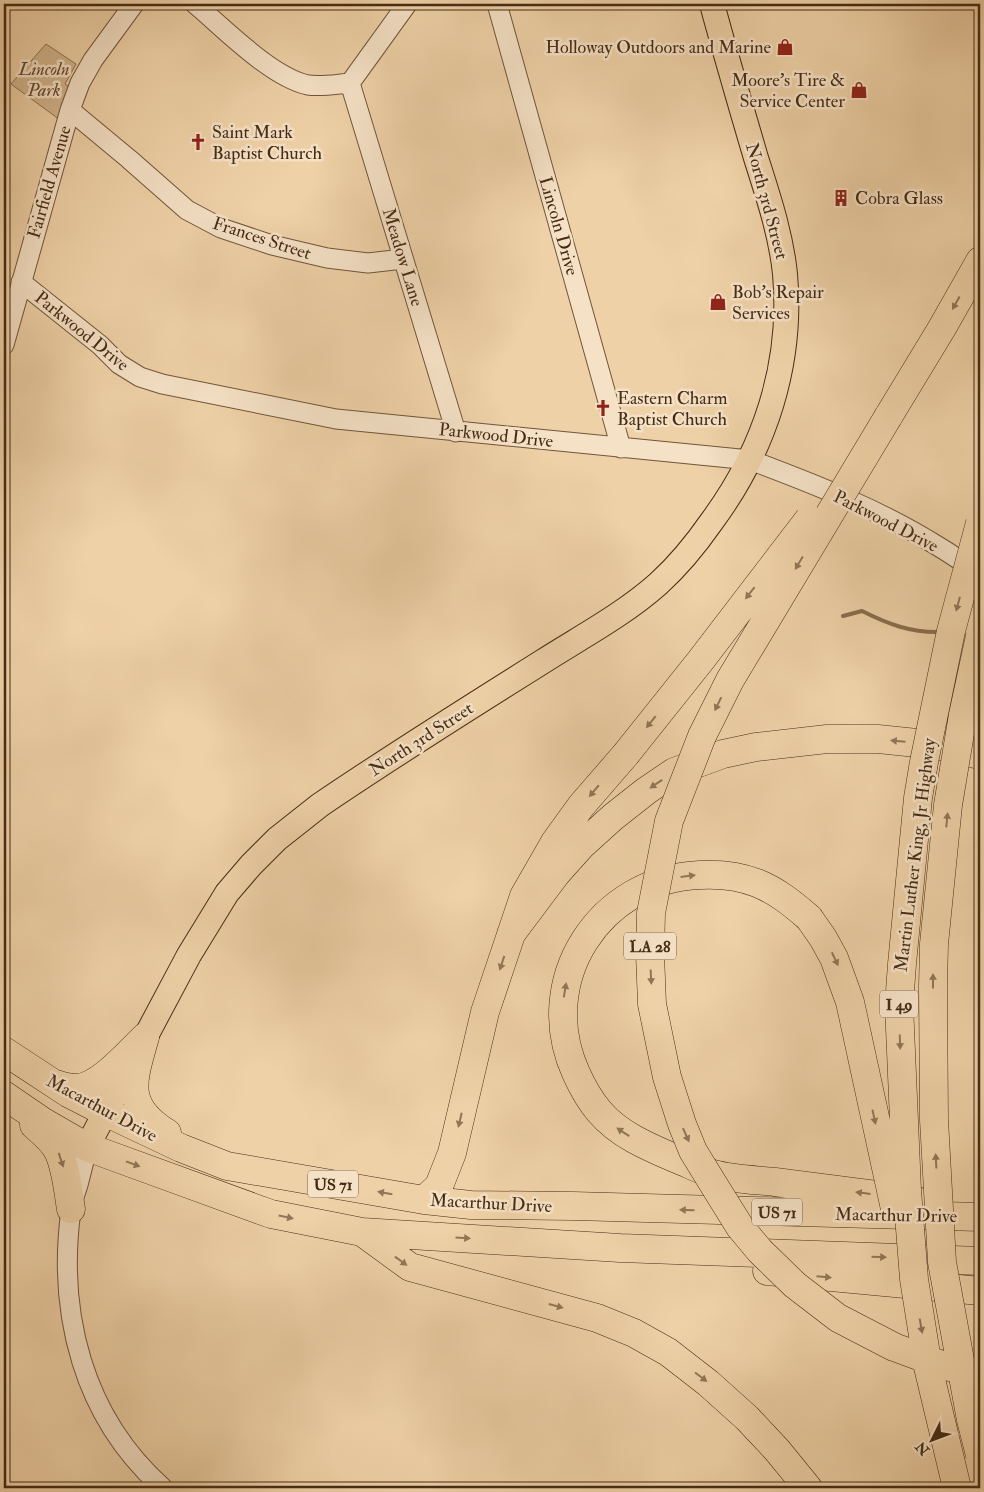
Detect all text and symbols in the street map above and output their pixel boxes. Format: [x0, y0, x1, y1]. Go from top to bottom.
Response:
place label: Holloway Outdoors and Marine [545, 36, 771, 59]
shop icon: Holloway Outdoors and Marine [775, 37, 795, 57]
park label: Lincoln Park [17, 58, 70, 102]
place label: Moore's Tire & Service Center [731, 69, 845, 113]
shop icon: Moore's Tire & Service Center [849, 80, 869, 100]
place label: Saint Mark Baptist Church [212, 121, 322, 165]
street label: Fairfield Avenue [22, 123, 77, 241]
church icon: Saint Mark Baptist Church [188, 132, 208, 152]
street label: North 3rd Street [740, 140, 793, 262]
street label: Lincoln Drive [533, 174, 584, 279]
place label: Cobra Glass [855, 187, 943, 210]
building icon: Cobra Glass [831, 188, 851, 208]
street label: Meadow Lane [377, 205, 429, 310]
street label: Frances Street [210, 212, 314, 265]
place label: Bob's Repair Services [732, 281, 824, 325]
street label: Parkwood Drive [30, 286, 134, 377]
shop icon: Bob's Repair Services [708, 292, 728, 312]
one-way arrow [952, 296, 961, 310]
place label: Eastern Charm Baptist Church [617, 387, 727, 431]
church icon: Eastern Charm Baptist Church [593, 398, 613, 418]
street label: Parkwood Drive [438, 418, 555, 453]
street label: Parkwood Drive [829, 485, 943, 558]
one-way arrow [795, 557, 804, 570]
one-way arrow [745, 586, 756, 599]
one-way arrow [954, 597, 962, 612]
street label: North 3rd Street [365, 697, 478, 782]
one-way arrow [714, 697, 722, 711]
one-way arrow [646, 715, 657, 728]
street label: Martin Luther King, Jr Highway [890, 736, 941, 973]
one-way arrow [890, 737, 906, 745]
one-way arrow [649, 779, 663, 789]
one-way arrow [588, 784, 600, 796]
one-way arrow [943, 811, 951, 827]
one-way arrow [680, 872, 696, 880]
road number: LA 28 [624, 932, 676, 959]
one-way arrow [831, 952, 839, 966]
one-way arrow [497, 956, 505, 971]
one-way arrow [647, 969, 655, 985]
one-way arrow [929, 973, 937, 989]
one-way arrow [561, 982, 569, 998]
road number: I 49 [880, 991, 918, 1018]
one-way arrow [896, 1034, 904, 1050]
street label: Macarthur Drive [42, 1070, 162, 1148]
one-way arrow [870, 1109, 878, 1124]
one-way arrow [456, 1112, 464, 1127]
one-way arrow [617, 1128, 630, 1137]
one-way arrow [683, 1128, 691, 1142]
one-way arrow [57, 1153, 65, 1168]
one-way arrow [932, 1153, 940, 1169]
one-way arrow [126, 1160, 141, 1168]
road number: US 71 [308, 1170, 358, 1198]
one-way arrow [377, 1189, 393, 1197]
street label: Macarthur Drive [429, 1189, 553, 1218]
one-way arrow [854, 1189, 870, 1197]
road number: US 71 [752, 1198, 802, 1226]
street label: Macarthur Drive [835, 1203, 958, 1228]
one-way arrow [678, 1206, 694, 1214]
one-way arrow [279, 1213, 294, 1221]
one-way arrow [455, 1235, 471, 1243]
one-way arrow [871, 1253, 887, 1261]
one-way arrow [394, 1256, 408, 1266]
one-way arrow [816, 1273, 832, 1281]
one-way arrow [549, 1302, 564, 1310]
one-way arrow [918, 1318, 926, 1334]
one-way arrow [694, 1372, 708, 1382]
north arrow [906, 1414, 956, 1464]
text: N [912, 1438, 934, 1459]

